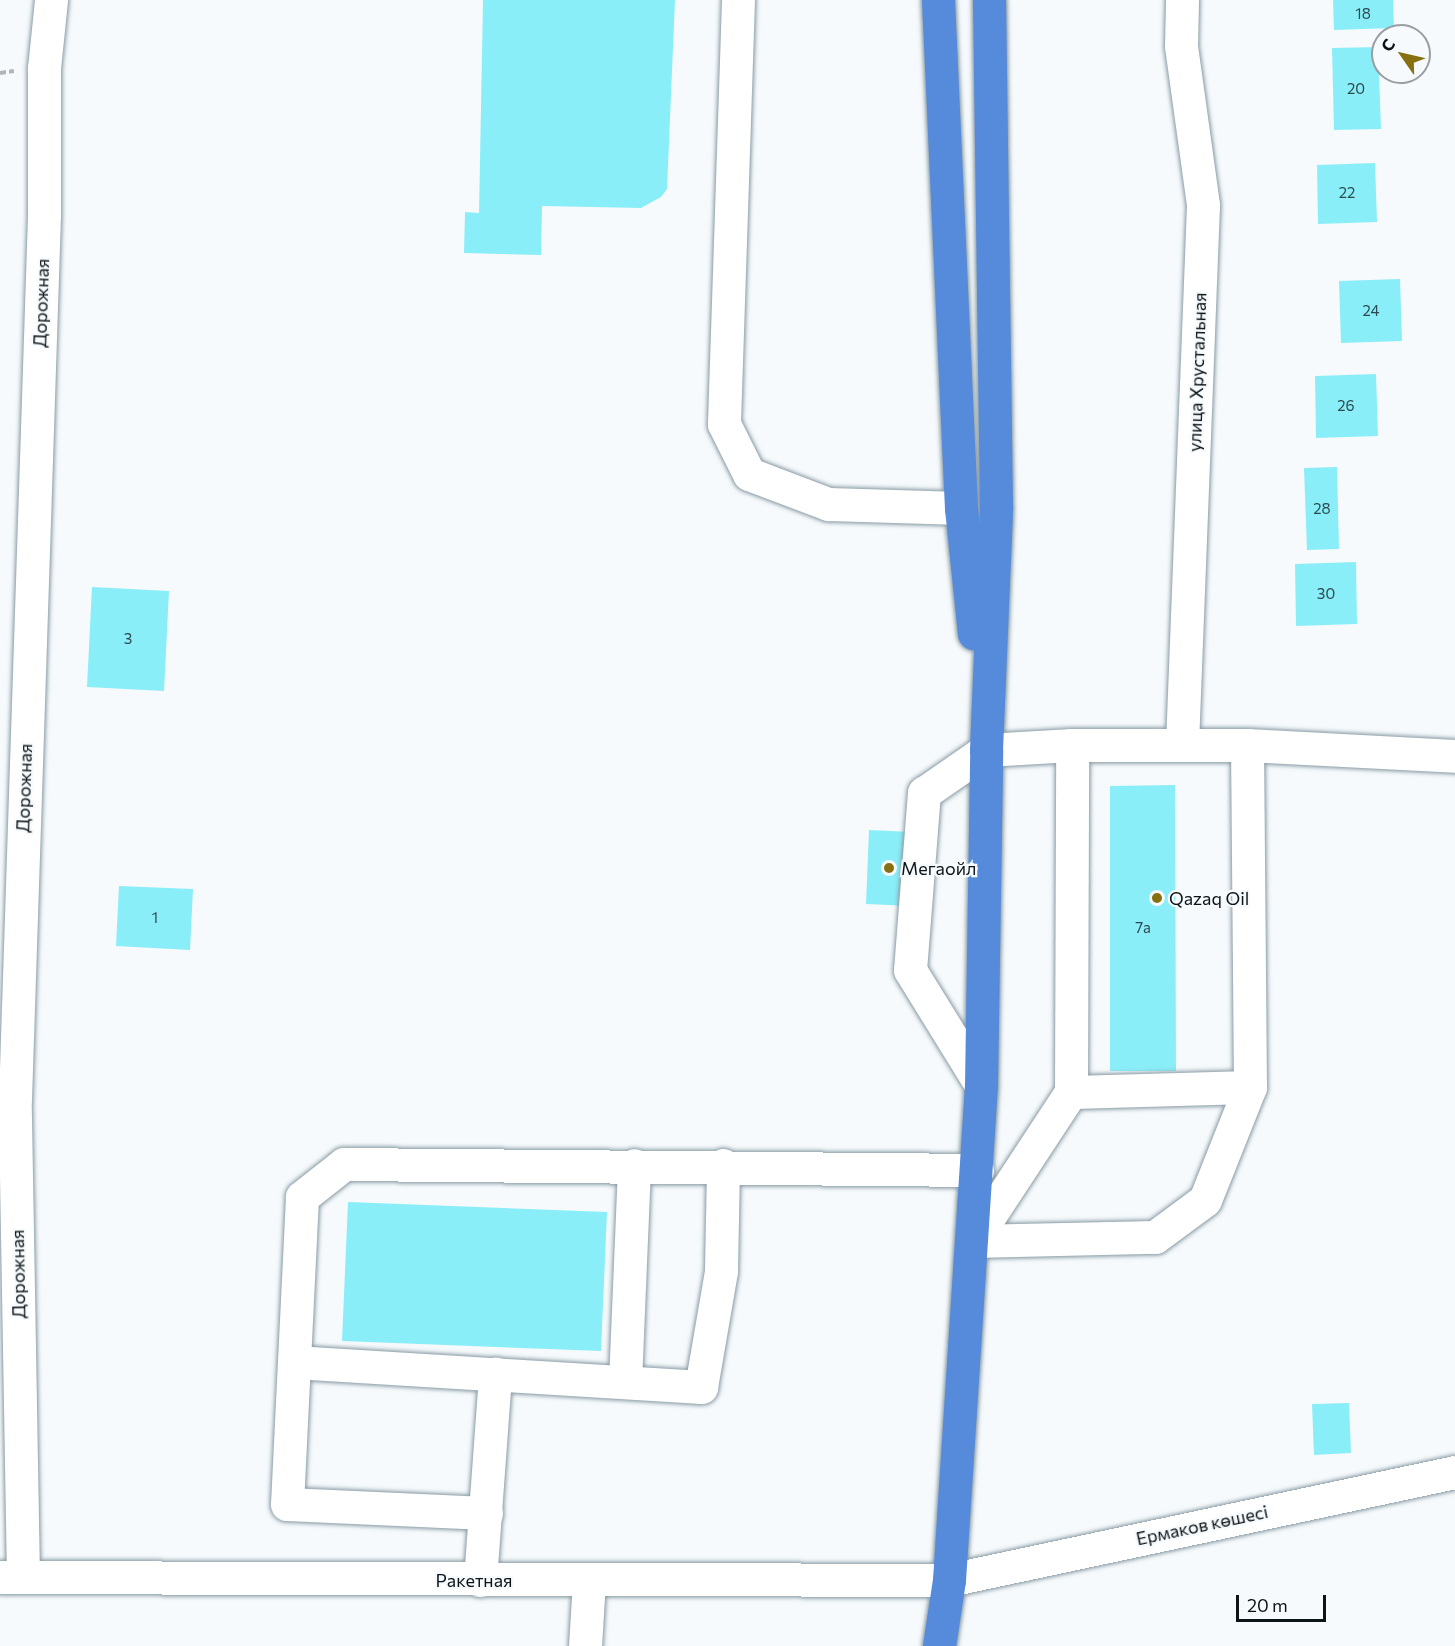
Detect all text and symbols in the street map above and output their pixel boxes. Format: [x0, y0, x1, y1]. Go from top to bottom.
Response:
house number: 18 [1355, 5, 1371, 23]
north arrow [1371, 24, 1431, 84]
text: С [1376, 35, 1398, 55]
house number: 20 [1347, 80, 1365, 98]
house number: 22 [1339, 184, 1355, 202]
street label: Дорожная [29, 258, 53, 348]
street label: улица Хрустальная [1183, 292, 1211, 452]
house number: 24 [1362, 302, 1380, 320]
house number: 26 [1337, 397, 1355, 415]
house number: 28 [1313, 500, 1331, 518]
house number: 30 [1317, 585, 1335, 603]
house number: 3 [124, 630, 132, 648]
street label: Дорожная [12, 743, 36, 833]
place label: Мегаойл [901, 857, 976, 879]
marker: Мегаойл [882, 861, 896, 875]
place label: Qazaq Oil [1169, 887, 1249, 909]
marker: Qazaq Oil [1150, 891, 1164, 905]
house number: 1 [152, 909, 158, 927]
house number: 7а [1135, 919, 1151, 937]
street label: Дорожная [6, 1229, 30, 1319]
street label: Ермаков көшесі [1134, 1500, 1270, 1550]
street label: Ракетная [436, 1569, 512, 1591]
scale bar [1239, 1583, 1329, 1621]
text: 20 m [1247, 1594, 1288, 1616]

